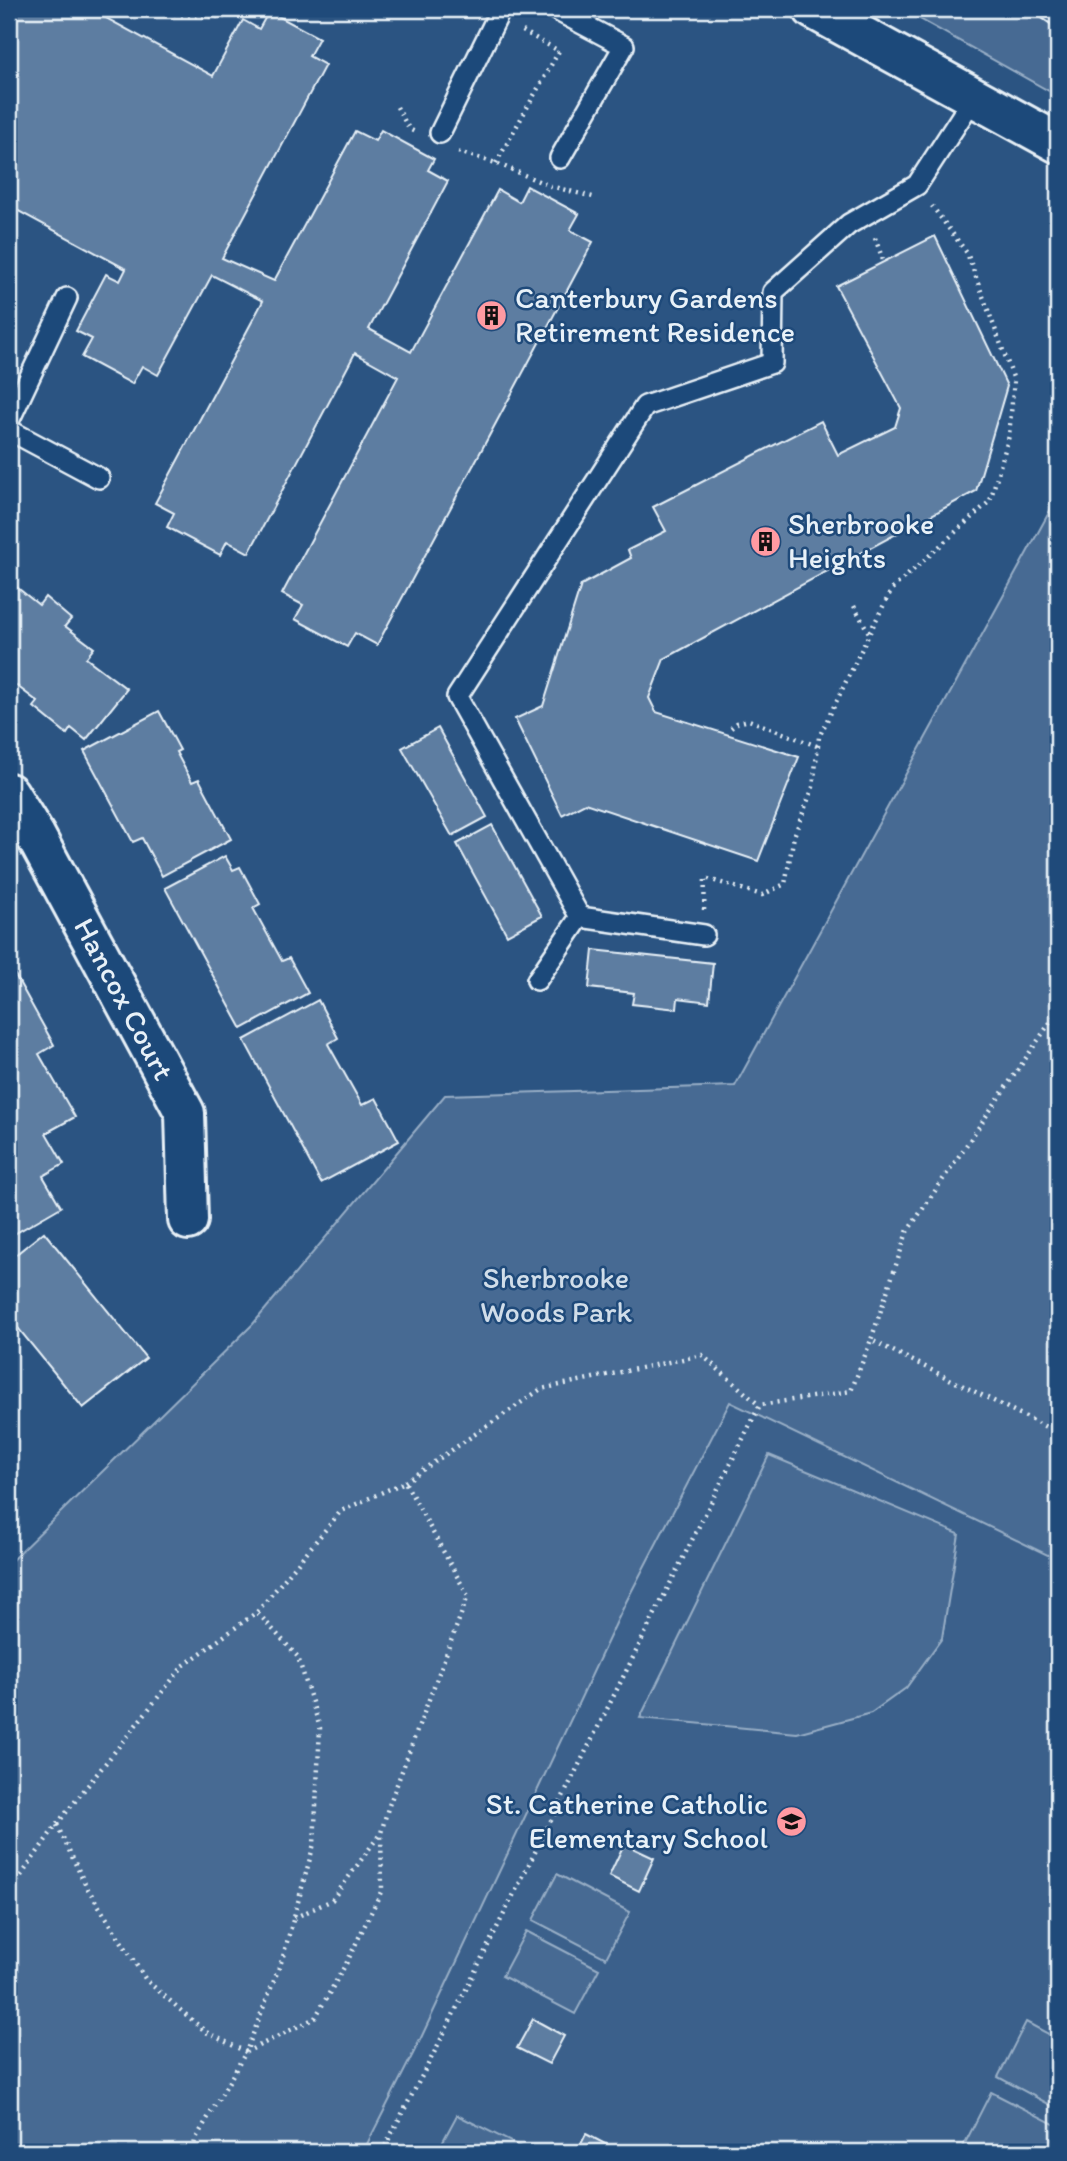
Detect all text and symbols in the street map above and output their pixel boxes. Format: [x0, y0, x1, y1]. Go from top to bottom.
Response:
place label: Canterbury Gardens Retirement Residence [515, 279, 795, 350]
building icon: Canterbury Gardens Retirement Residence [475, 298, 509, 332]
place label: Sherbrooke Heights [788, 505, 934, 576]
building icon: Sherbrooke Heights [748, 524, 782, 558]
street label: Hancox Court [66, 911, 183, 1086]
park label: Sherbrooke Woods Park [480, 1259, 632, 1330]
place label: St. Catherine Catholic Elementary School [486, 1785, 768, 1856]
school or university icon: St. Catherine Catholic Elementary School [774, 1804, 808, 1838]

